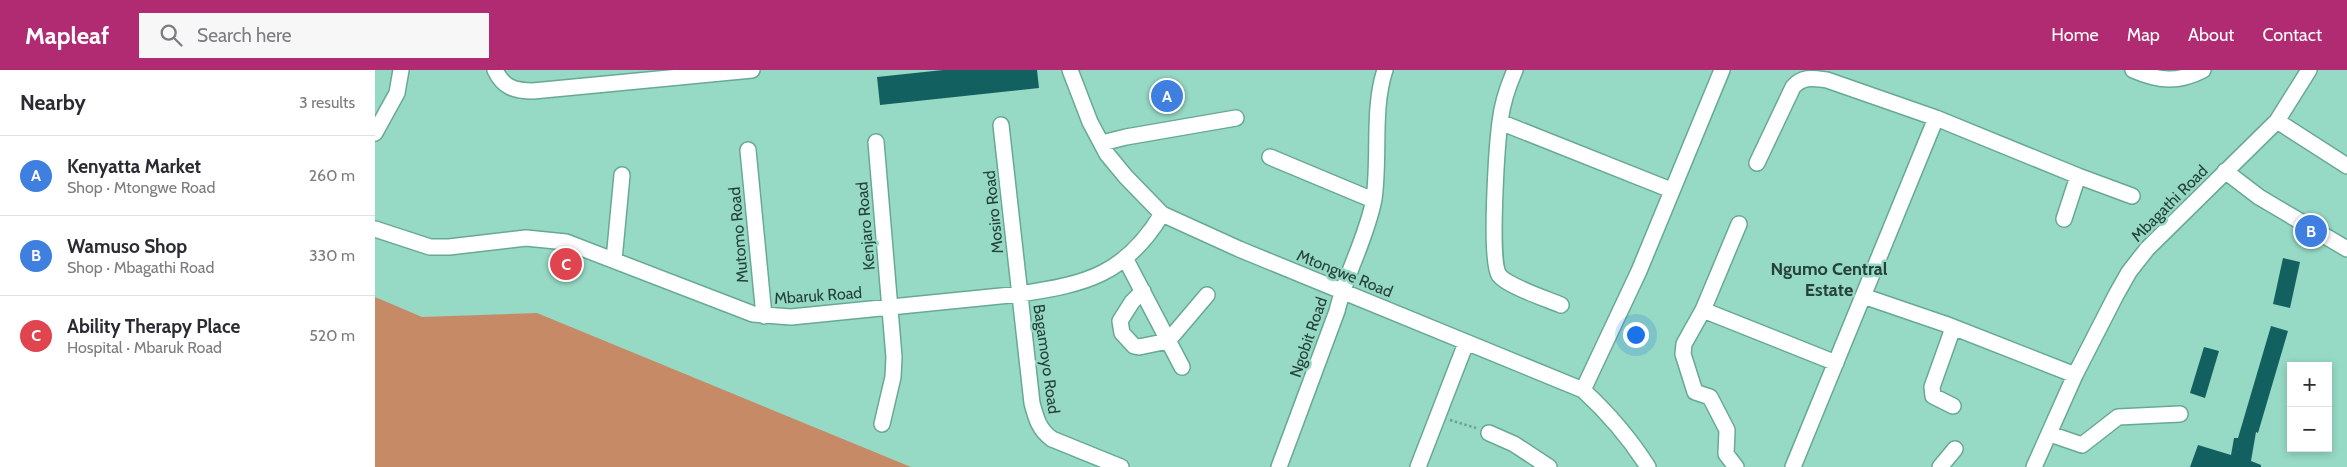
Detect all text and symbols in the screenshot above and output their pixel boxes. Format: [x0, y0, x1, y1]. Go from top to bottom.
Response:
search box [139, 13, 489, 58]
text: Mapleaf [25, 21, 109, 50]
icon: search [157, 21, 185, 49]
text: Search here [197, 24, 291, 47]
text: Home [2051, 24, 2099, 46]
text: Map [2127, 24, 2160, 46]
text: About [2188, 24, 2234, 46]
text: Contact [2262, 24, 2322, 46]
pin: A [1151, 77, 1183, 115]
text: Nearby [20, 90, 86, 115]
text: 3 results [299, 93, 355, 112]
text: Kenyatta Market [67, 155, 201, 178]
street label: Mbagathi Road [2127, 161, 2212, 246]
text: A [31, 166, 41, 185]
text: 260 m [309, 166, 355, 185]
street label: Mosiro Road [980, 169, 1007, 255]
text: Shop · Mtongwe Road [67, 178, 215, 197]
street label: Kenjaro Road [852, 181, 879, 271]
street label: Mutomo Road [725, 186, 752, 284]
pin: B [2295, 212, 2327, 250]
text: Wamuso Shop [67, 235, 187, 258]
pin: C [550, 245, 582, 283]
text: B [31, 246, 41, 265]
text: 330 m [309, 246, 355, 265]
street label: Mtongwe Road [1294, 246, 1396, 301]
text: Shop · Mbagathi Road [67, 258, 214, 277]
district label: Ngumo Central Estate [1771, 258, 1888, 301]
street label: Mbaruk Road [773, 283, 863, 308]
street label: Ngobit Road [1286, 294, 1331, 380]
street label: Bagamoyo Road [1029, 303, 1064, 415]
text: Ability Therapy Place [67, 315, 240, 338]
your location [1623, 322, 1649, 348]
text: C [31, 326, 41, 345]
text: 520 m [309, 326, 355, 345]
text: Hospital · Mbaruk Road [67, 338, 222, 357]
map controls [2287, 362, 2332, 452]
button: + [2287, 362, 2332, 407]
button: − [2287, 407, 2332, 452]

